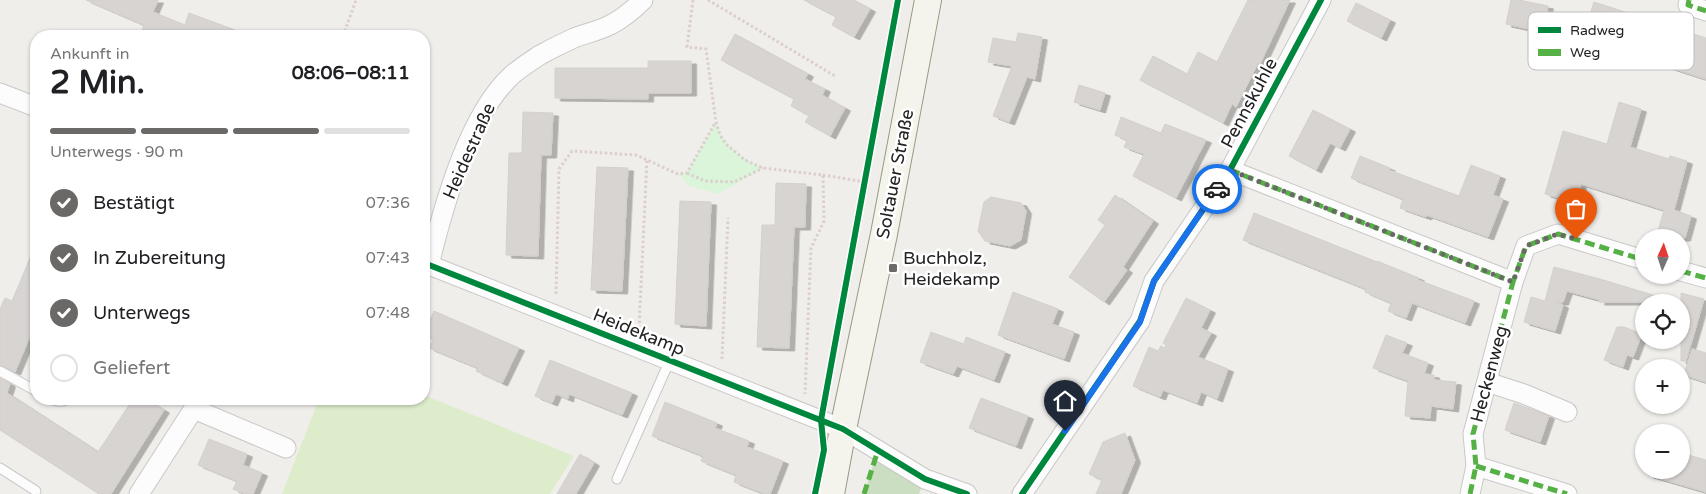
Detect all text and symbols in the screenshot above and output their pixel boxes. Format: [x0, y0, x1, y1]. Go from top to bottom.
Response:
legend [1528, 12, 1694, 70]
text: Radweg [1570, 22, 1624, 39]
text: Ankunft in [50, 44, 130, 64]
text: Weg [1570, 44, 1600, 61]
street label: Pennskuhle [1216, 54, 1282, 152]
text: 08:06–08:11 [292, 62, 410, 84]
text: 2 Min. [50, 64, 145, 102]
street label: Heidestraße [438, 99, 500, 203]
street label: Soltauer Straße [872, 107, 918, 241]
text: Unterwegs · 90 m [50, 142, 183, 162]
courier [1192, 164, 1242, 214]
icon: car [1203, 175, 1231, 203]
pin [1555, 188, 1597, 239]
icon: check [50, 189, 78, 217]
text: Bestätigt [93, 192, 175, 214]
text: 07:36 [366, 193, 410, 213]
icon: bag [1562, 195, 1590, 223]
north arrow [1635, 229, 1690, 284]
map controls [1635, 229, 1690, 479]
icon: check [50, 244, 78, 272]
text: In Zubereitung [93, 247, 226, 269]
place label: Buchholz, Heidekamp [903, 247, 1000, 290]
text: 07:43 [366, 248, 410, 268]
marker: Buchholz, Heidekamp [887, 262, 899, 274]
button: locate [1635, 294, 1690, 349]
icon: check [50, 299, 78, 327]
text: Unterwegs [93, 302, 190, 324]
text: 07:48 [366, 303, 410, 323]
street label: Heidekamp [590, 304, 688, 360]
street label: Heckenweg [1466, 323, 1512, 425]
text: Geliefert [93, 357, 170, 379]
button: + [1635, 359, 1690, 414]
pin [1044, 380, 1086, 431]
icon: home [1051, 387, 1079, 415]
button: − [1635, 424, 1690, 479]

